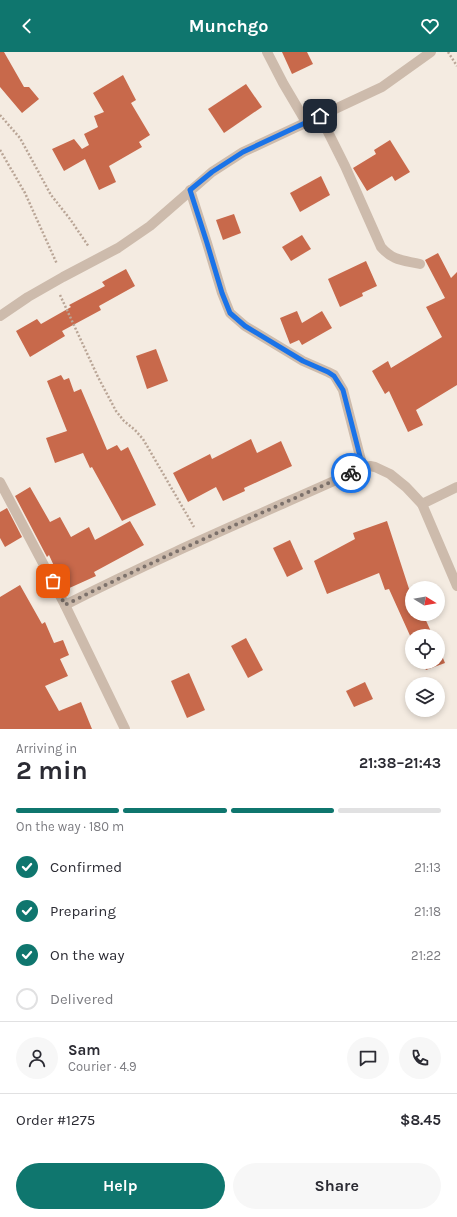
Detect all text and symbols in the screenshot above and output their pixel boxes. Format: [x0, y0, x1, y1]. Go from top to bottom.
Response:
icon: back [16, 15, 38, 37]
text: Munchgo [189, 15, 268, 37]
icon: heart [419, 15, 441, 37]
pin [303, 99, 337, 133]
icon: home [309, 105, 331, 127]
courier [331, 453, 371, 493]
icon: bike [340, 462, 362, 484]
pin [36, 564, 70, 598]
icon: bag [42, 570, 64, 592]
north arrow [405, 581, 445, 621]
map controls [405, 581, 445, 717]
button: locate [405, 629, 445, 669]
button: layers [405, 677, 445, 717]
text: Arriving in [16, 741, 77, 756]
text: 21:38–21:43 [359, 754, 441, 772]
text: 2 min [16, 755, 88, 786]
text: On the way · 180 m [16, 819, 124, 834]
icon: check [16, 856, 38, 878]
text: Confirmed [50, 858, 122, 876]
text: 21:13 [414, 860, 441, 875]
icon: check [16, 900, 38, 922]
text: Preparing [50, 902, 116, 920]
text: 21:18 [414, 904, 441, 919]
icon: check [16, 944, 38, 966]
text: On the way [50, 946, 124, 964]
text: 21:22 [411, 948, 441, 963]
text: Delivered [50, 990, 114, 1008]
button: person [16, 1037, 58, 1079]
button: chat [347, 1037, 389, 1079]
button: phone [399, 1037, 441, 1079]
text: Sam [68, 1041, 101, 1059]
text: Courier · 4.9 [68, 1059, 137, 1074]
text: Order #1275 [16, 1111, 95, 1129]
text: $8.45 [400, 1111, 441, 1129]
button: Help [16, 1163, 225, 1209]
button: Share [233, 1163, 441, 1209]

